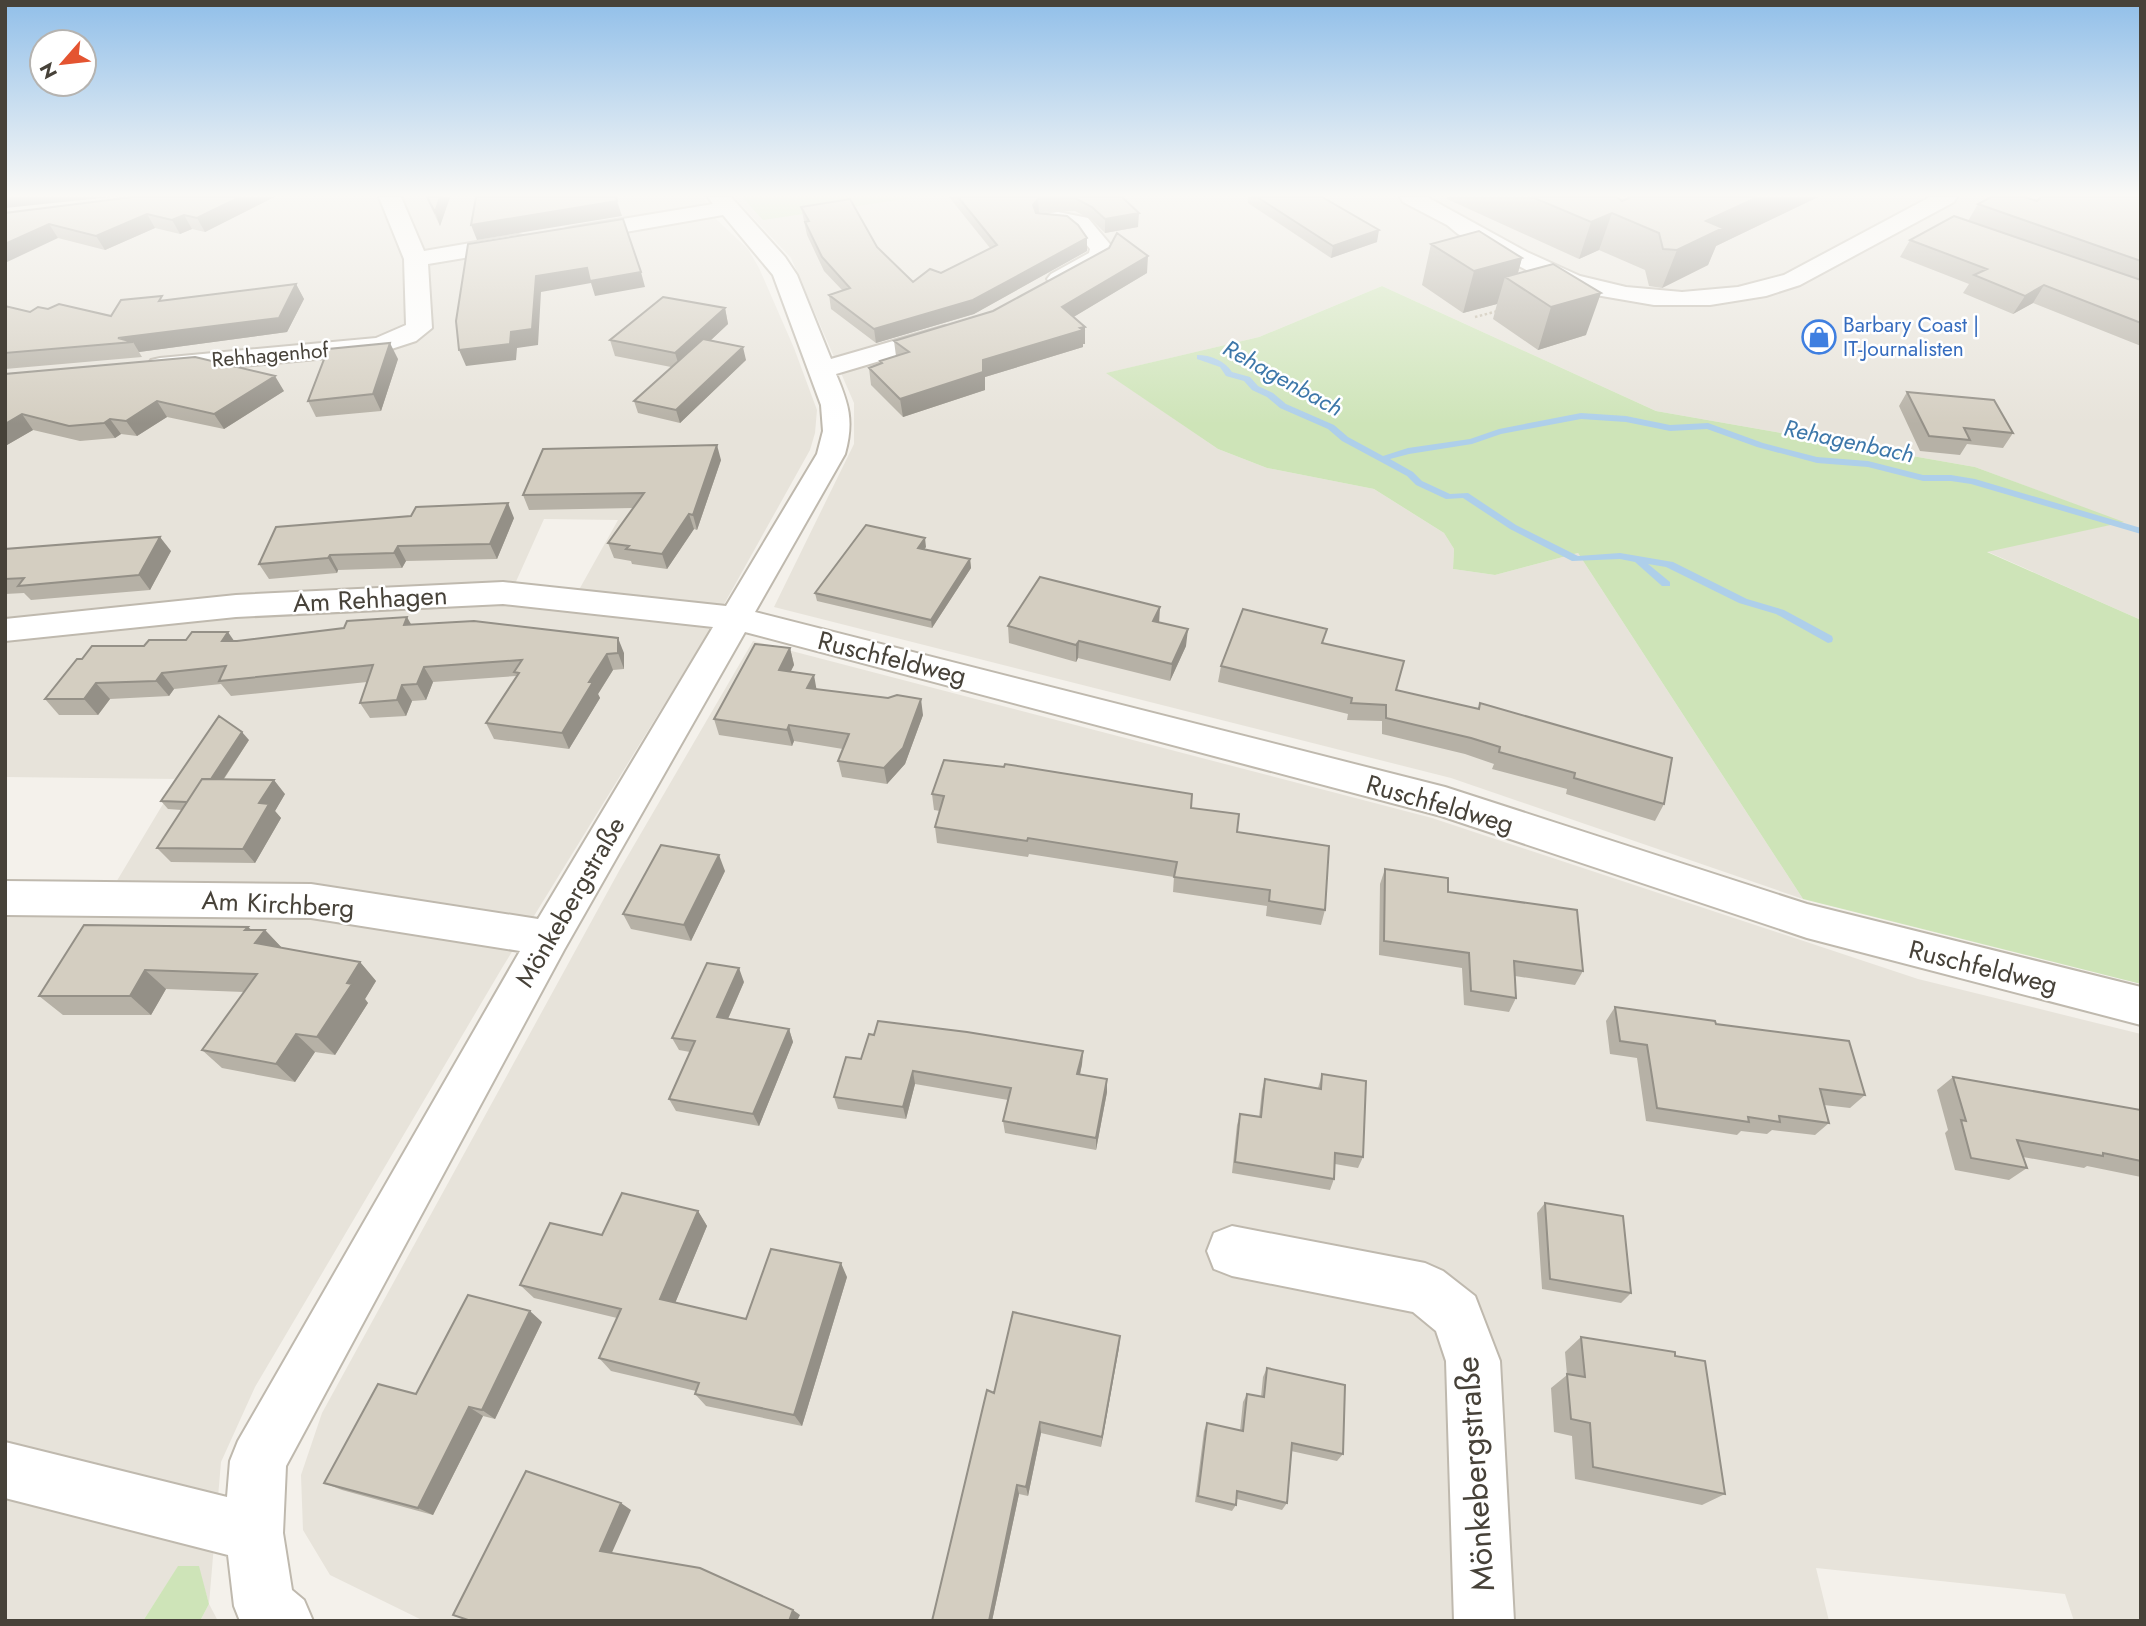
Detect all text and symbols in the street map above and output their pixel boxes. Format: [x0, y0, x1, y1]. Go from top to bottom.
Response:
north arrow [28, 28, 98, 98]
text: N [33, 58, 64, 84]
place label: Barbary Coast | IT-Journalisten [1843, 310, 1979, 364]
shop icon: Barbary Coast | IT-Journalisten [1800, 318, 1838, 356]
water label: Rehagenbach [1217, 331, 1349, 425]
street label: Rehhagenhof [210, 335, 331, 375]
water label: Rehagenbach [1781, 411, 1917, 471]
street label: Am Rehhagen [292, 576, 448, 622]
street label: Ruschfeldweg [814, 621, 970, 695]
street label: Ruschfeldweg [1362, 765, 1518, 843]
street label: Mönkebergstraße [506, 810, 634, 994]
street label: Am Kirchberg [201, 881, 355, 927]
street label: Ruschfeldweg [1905, 930, 2061, 1004]
street label: Mönkebergstraße [1444, 1355, 1506, 1593]

